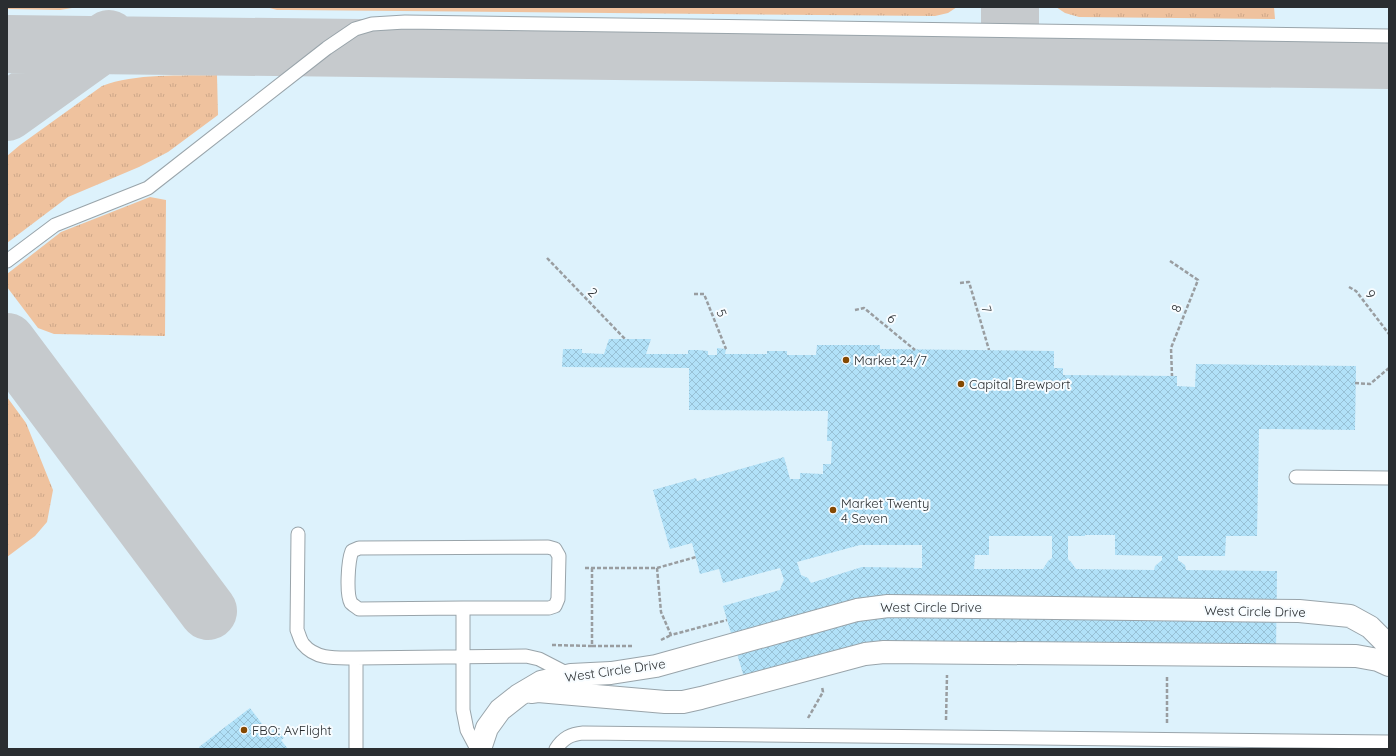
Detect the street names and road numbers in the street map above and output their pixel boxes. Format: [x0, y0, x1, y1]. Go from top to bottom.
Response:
street label: 2 [585, 284, 601, 300]
street label: 9 [1362, 286, 1380, 302]
street label: 8 [1167, 302, 1185, 314]
street label: 7 [978, 303, 996, 315]
street label: 5 [713, 307, 731, 319]
street label: 6 [884, 310, 900, 326]
street label: West Circle Drive [880, 599, 982, 615]
street label: West Circle Drive [1204, 602, 1306, 620]
street label: West Circle Drive [564, 655, 666, 685]

